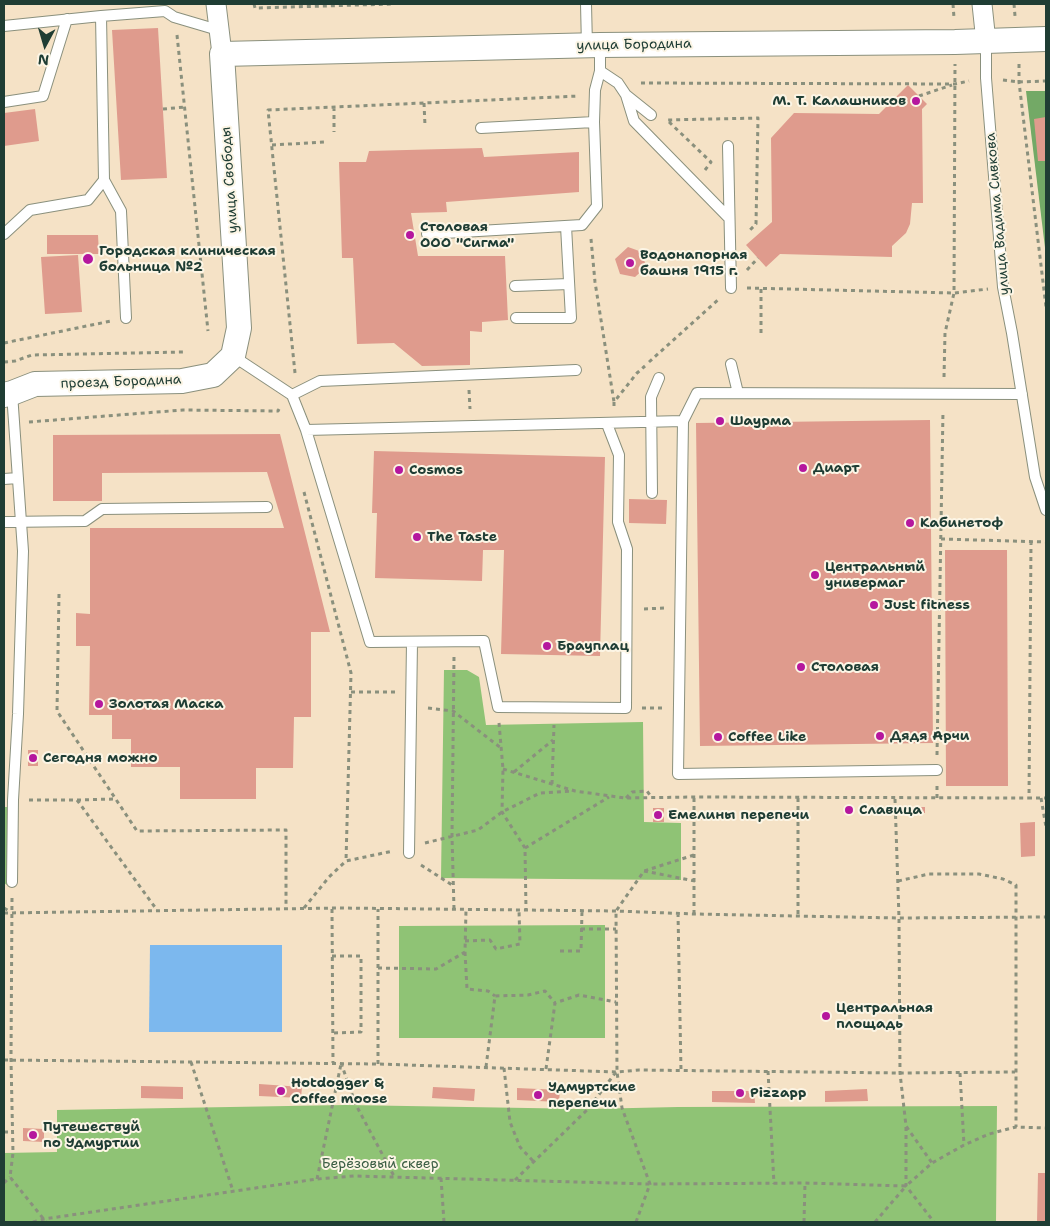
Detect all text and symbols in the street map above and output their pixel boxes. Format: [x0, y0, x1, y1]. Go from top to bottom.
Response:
north arrow [20, 20, 70, 70]
street label: улица Бородина [576, 36, 692, 54]
text: N [37, 50, 50, 69]
place label: М. Т. Калашников [772, 93, 906, 109]
marker: М. Т. Калашников [910, 95, 922, 107]
street label: улица Свободы [218, 126, 242, 234]
street label: улица Вадима Сивкова [983, 132, 1013, 296]
place label: Столовая ООО "Сигма" [420, 219, 514, 252]
marker: Столовая ООО "Сигма" [404, 229, 416, 241]
place label: Городская клиническая больница №2 [99, 243, 276, 276]
place label: Водонапорная башня 1915 г. [640, 247, 748, 280]
marker: Городская клиническая больница №2 [81, 252, 95, 266]
marker: Водонапорная башня 1915 г. [624, 257, 636, 269]
street label: проезд Бородина [60, 371, 182, 393]
place label: Шаурма [730, 413, 791, 429]
marker: Шаурма [714, 415, 726, 427]
place label: Диарт [813, 460, 860, 476]
place label: Cosmos [409, 462, 463, 478]
marker: Диарт [797, 462, 809, 474]
marker: Cosmos [393, 464, 405, 476]
place label: Кабинетоф [920, 515, 1003, 531]
marker: Кабинетоф [904, 517, 916, 529]
place label: The Taste [427, 529, 497, 545]
marker: The Taste [411, 531, 423, 543]
place label: Центральный универмаг [825, 559, 925, 592]
marker: Центральный универмаг [809, 569, 821, 581]
place label: Just fitness [884, 597, 970, 613]
marker: Just fitness [868, 599, 880, 611]
place label: Брауплац [557, 638, 629, 654]
marker: Брауплац [541, 640, 553, 652]
place label: Столовая [811, 659, 879, 675]
marker: Столовая [795, 661, 807, 673]
place label: Золотая Маска [109, 696, 224, 712]
marker: Золотая Маска [93, 698, 105, 710]
place label: Дядя Арчи [890, 728, 969, 744]
place label: Coffee Like [728, 729, 806, 745]
marker: Дядя Арчи [874, 730, 886, 742]
marker: Coffee Like [712, 731, 724, 743]
place label: Сегодня можно [43, 750, 157, 766]
marker: Сегодня можно [27, 752, 39, 764]
place label: Славица [859, 802, 922, 818]
marker: Славица [843, 804, 855, 816]
place label: Емелины перепечи [668, 807, 809, 823]
marker: Емелины перепечи [652, 809, 664, 821]
place label: Центральная площадь [836, 1000, 933, 1032]
marker: Центральная площадь [820, 1010, 832, 1022]
place label: Hotdogger & Coffee moose [291, 1075, 387, 1108]
place label: Удмуртские перепечи [548, 1079, 636, 1112]
marker: Hotdogger & Coffee moose [275, 1085, 287, 1097]
place label: Pizzapp [750, 1085, 806, 1101]
marker: Pizzapp [734, 1087, 746, 1099]
marker: Удмуртские перепечи [532, 1089, 544, 1101]
place label: Путешествуй по Удмуртии [43, 1119, 140, 1152]
marker: Путешествуй по Удмуртии [27, 1129, 39, 1141]
park label: Берёзовый сквер [321, 1156, 439, 1172]

